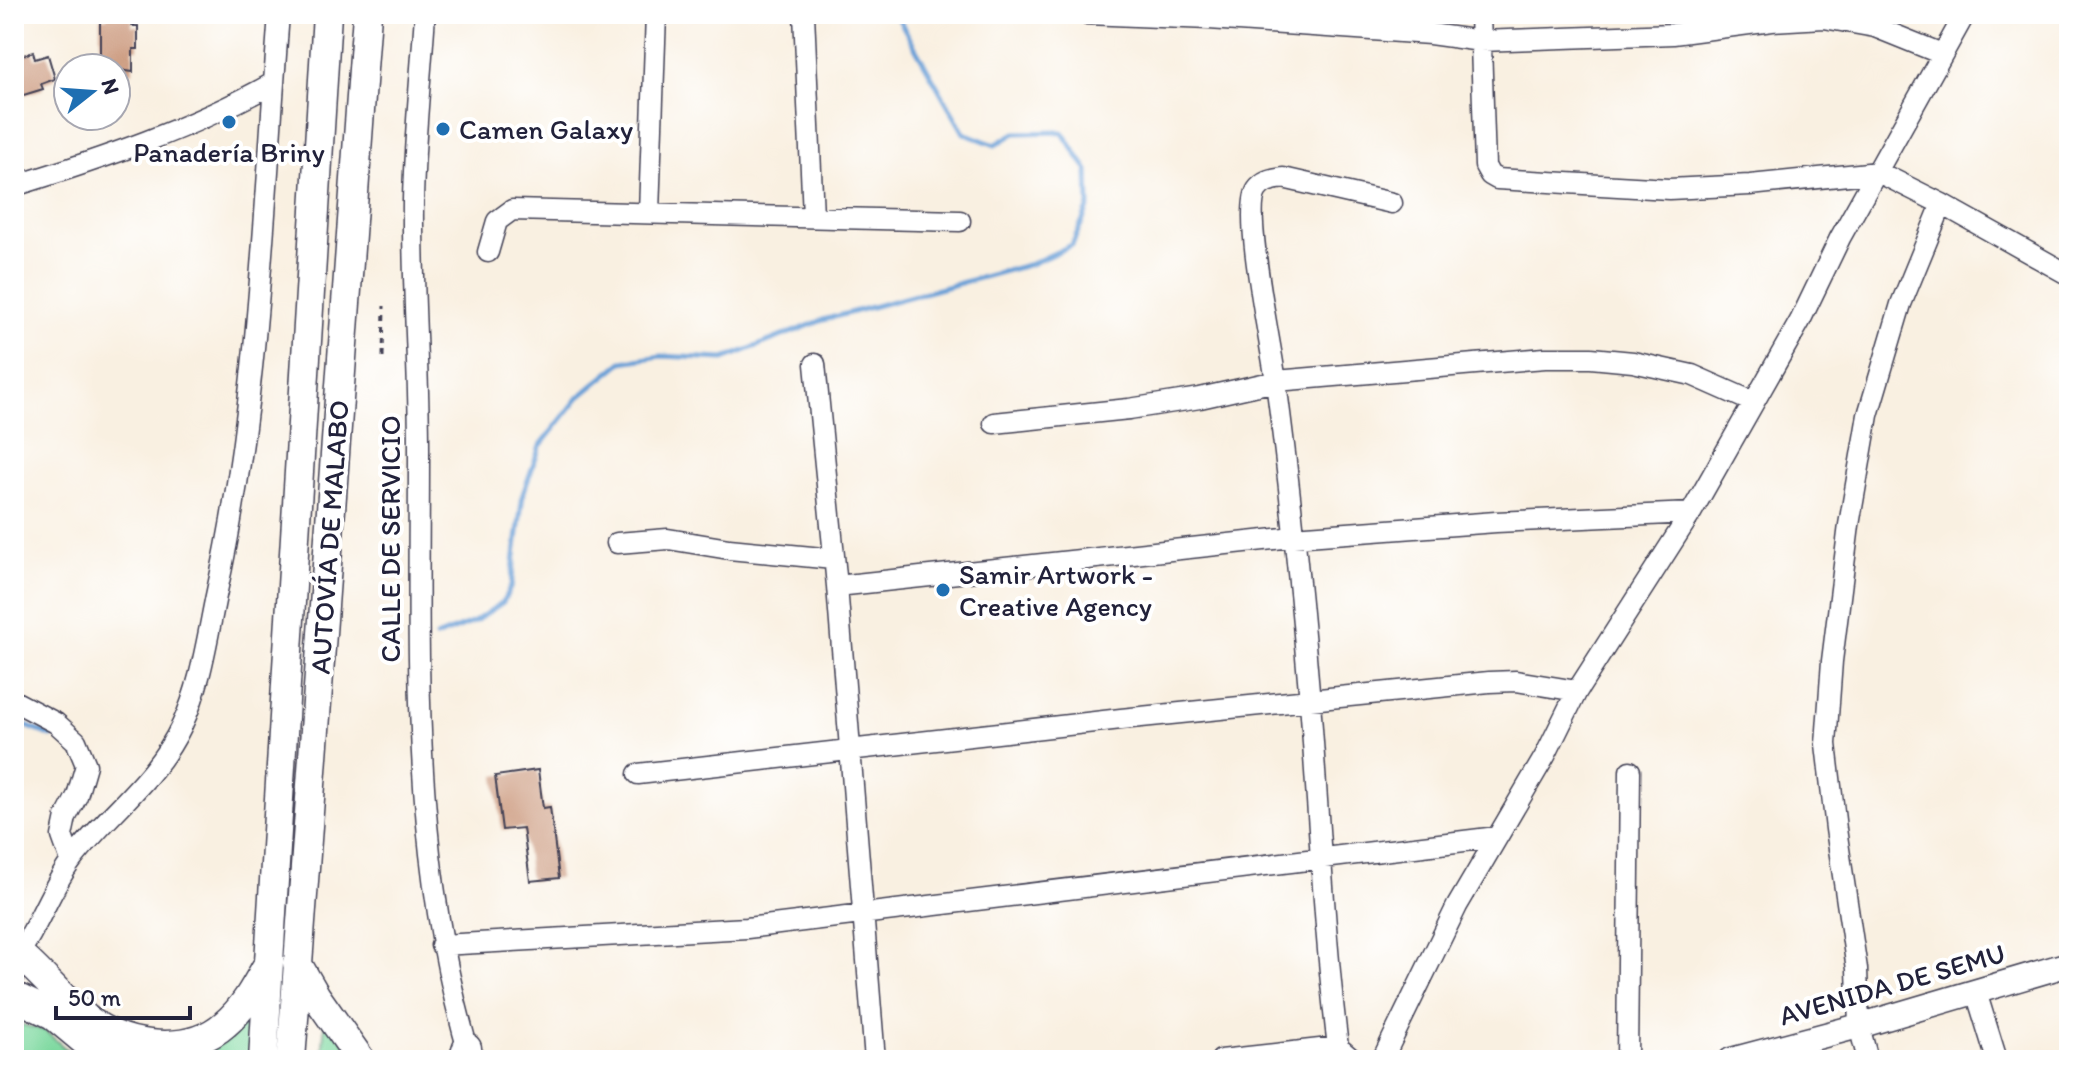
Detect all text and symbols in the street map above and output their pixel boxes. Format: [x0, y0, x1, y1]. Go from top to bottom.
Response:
north arrow [52, 52, 132, 132]
text: N [96, 75, 126, 97]
place label: Camen Galaxy [459, 112, 633, 146]
marker: Panadería Briny [220, 113, 238, 131]
marker: Camen Galaxy [434, 120, 452, 138]
place label: Panadería Briny [133, 135, 325, 169]
street label: AUTOVÍA DE MALABO [302, 399, 356, 675]
street label: CALLE DE SERVICIO [373, 415, 407, 663]
place label: Samir Artwork - Creative Agency [959, 557, 1153, 623]
marker: Samir Artwork - Creative Agency [934, 581, 952, 599]
street label: AVENIDA DE SEMU [1775, 936, 2009, 1032]
scale bar [56, 970, 190, 1020]
text: 50 m [68, 983, 121, 1012]

